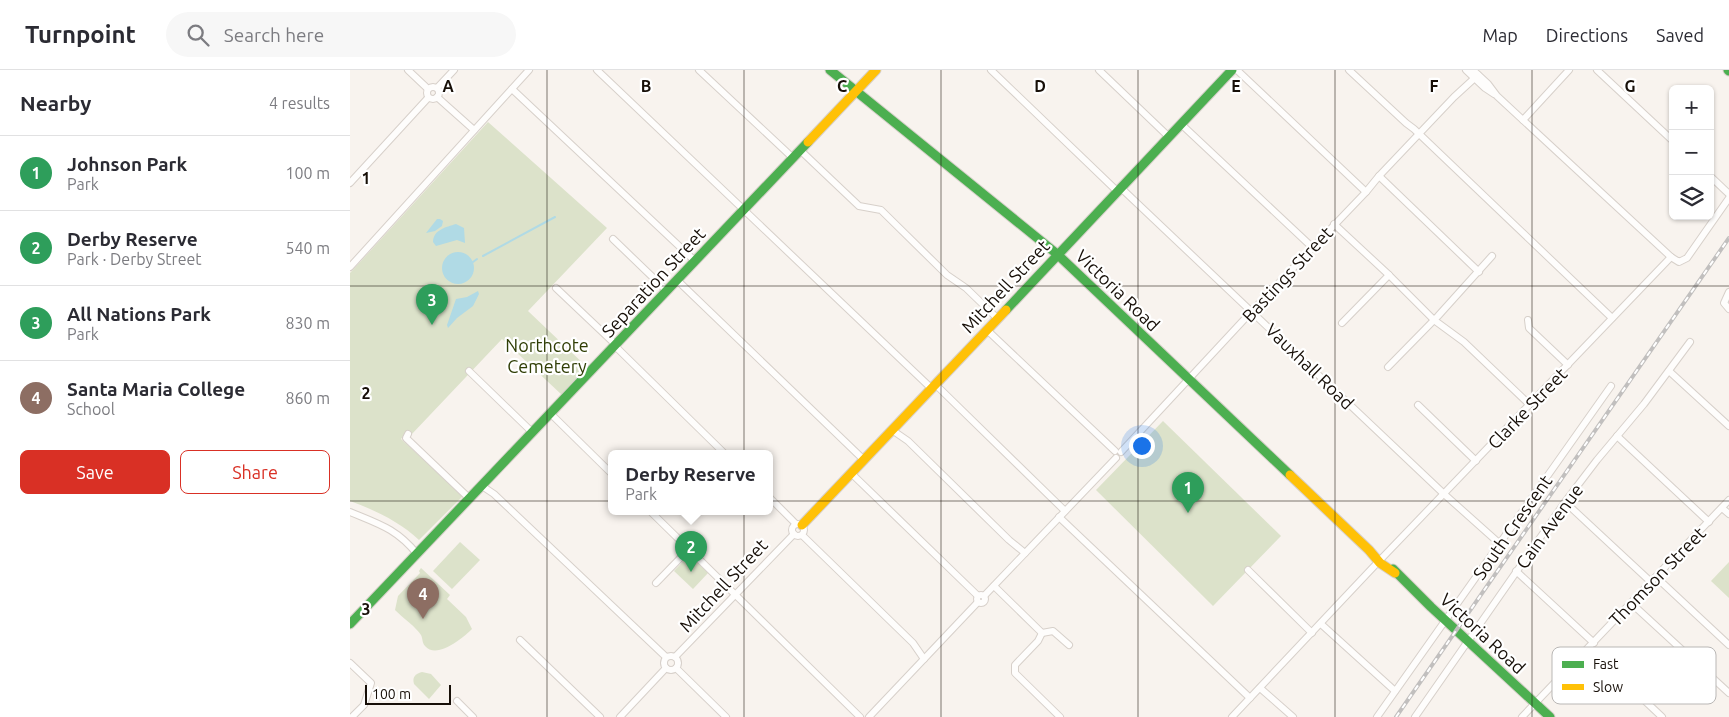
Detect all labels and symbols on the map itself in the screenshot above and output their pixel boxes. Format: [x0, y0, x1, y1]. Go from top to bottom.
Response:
text: A [442, 77, 454, 95]
text: B [641, 77, 651, 95]
text: C [837, 77, 847, 95]
text: D [1034, 77, 1046, 95]
text: E [1231, 77, 1241, 95]
text: F [1430, 77, 1439, 95]
text: G [1624, 77, 1636, 95]
text: 1 [361, 169, 371, 187]
street label: Bastings Street [1238, 222, 1336, 326]
street label: Separation Street [597, 223, 709, 341]
street label: Mitchell Street [957, 235, 1053, 337]
street label: Victoria Road [1072, 245, 1164, 335]
pin: 3 [416, 284, 448, 325]
street label: Vauxhall Road [1262, 319, 1358, 413]
park label: Northcote Cemetery [505, 335, 589, 376]
street label: Clarke Street [1483, 363, 1571, 453]
text: 2 [361, 384, 371, 402]
your location [1129, 433, 1155, 459]
street label: South Crescent [1469, 471, 1555, 583]
pin: 1 [1172, 472, 1204, 513]
street label: Cain Avenue [1512, 480, 1586, 572]
street label: Thomson Street [1605, 523, 1709, 629]
pin: 2 [675, 531, 707, 572]
street label: Mitchell Street [675, 534, 771, 636]
pin: 4 [407, 578, 439, 619]
street label: Victoria Road [1437, 589, 1529, 677]
text: 3 [361, 600, 371, 618]
legend [1552, 647, 1716, 704]
text: Fast [1593, 656, 1619, 672]
text: Slow [1593, 679, 1623, 695]
scale bar [365, 682, 451, 705]

